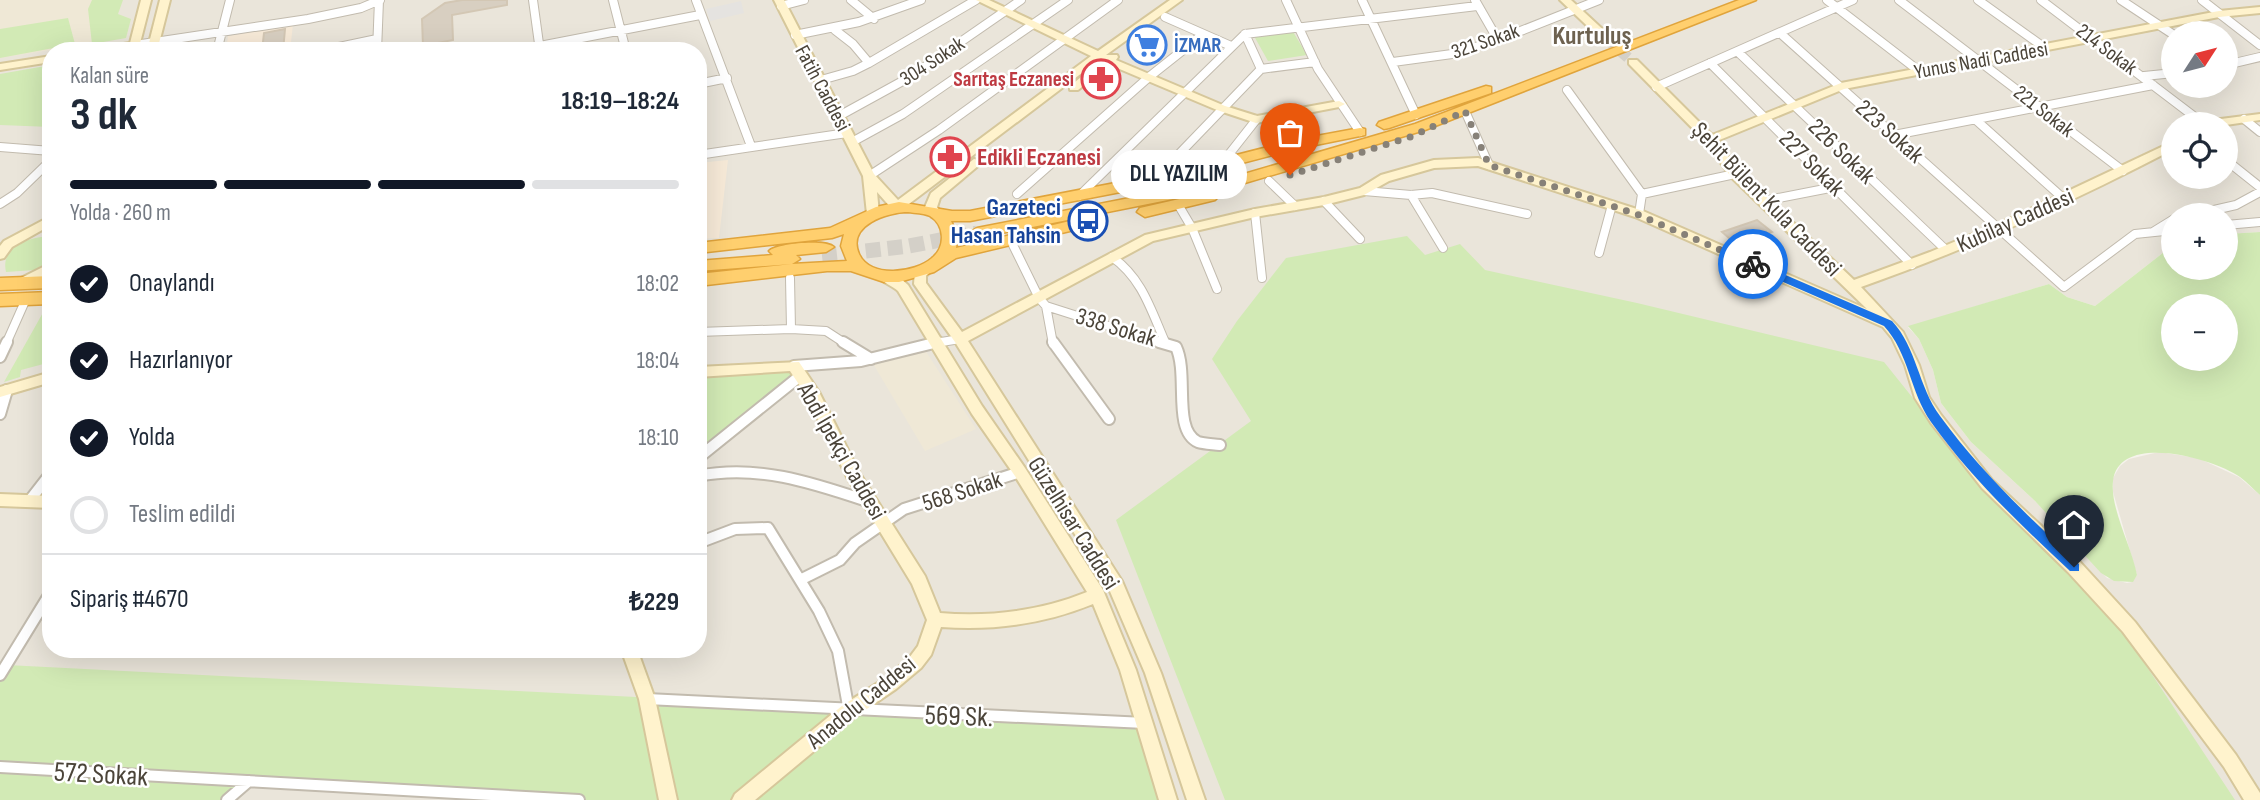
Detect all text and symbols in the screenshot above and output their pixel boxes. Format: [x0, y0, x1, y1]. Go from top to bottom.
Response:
street label: 321 Sokak [1448, 18, 1522, 65]
street label: 214 Sokak [2071, 18, 2142, 80]
district label: Kurtuluş [1553, 21, 1631, 52]
north arrow [2161, 21, 2238, 98]
map controls [2161, 21, 2238, 371]
supermarket icon: İZMAR [1126, 24, 1168, 66]
street label: 304 Sokak [895, 31, 969, 92]
place label: İZMAR [1174, 33, 1222, 58]
street label: Yunus Nadi Caddesi [1912, 36, 2050, 85]
street label: Fatih Caddesi [790, 41, 856, 135]
pharmacy icon: Sarıtaş Eczanesi [1080, 58, 1122, 100]
text: Kalan süre [70, 62, 149, 90]
place label: Sarıtaş Eczanesi [953, 67, 1074, 92]
street label: 221 Sokak [2008, 80, 2079, 143]
text: 18:19–18:24 [561, 86, 679, 117]
text: 3 dk [70, 88, 137, 143]
street label: 223 Sokak [1850, 93, 1930, 169]
pin [1260, 103, 1320, 175]
street label: 226 Sokak [1802, 112, 1881, 190]
button: locate [2161, 112, 2238, 189]
icon: bag [1271, 114, 1309, 152]
street label: Şehit Bülent Kula Caddesi [1686, 116, 1848, 283]
street label: 227 Sokak [1773, 124, 1851, 202]
pharmacy icon: Edikli Eczanesi [929, 136, 971, 178]
place label: Edikli Eczanesi [977, 143, 1101, 172]
callout: DLL YAZILIM [1112, 150, 1248, 200]
text: DLL YAZILIM [1130, 160, 1228, 188]
street label: Kubilay Caddesi [1952, 182, 2078, 259]
place label: Gazeteci Hasan Tahsin [951, 193, 1061, 250]
text: Yolda · 260 m [70, 199, 171, 227]
bus stop icon: Gazeteci Hasan Tahsin [1067, 200, 1109, 242]
button: + [2161, 203, 2238, 280]
courier [1718, 229, 1788, 299]
icon: bike [1734, 245, 1772, 283]
icon: check [70, 265, 108, 303]
text: Onaylandı [129, 268, 214, 299]
text: 18:02 [637, 270, 679, 298]
button: − [2161, 294, 2238, 371]
street label: 338 Sokak [1072, 302, 1159, 353]
icon: check [70, 342, 108, 380]
text: Hazırlanıyor [129, 345, 233, 376]
text: 18:04 [637, 347, 679, 375]
street label: Abdi İpekçi Caddesi [790, 377, 892, 525]
icon: check [70, 419, 108, 457]
text: Yolda [129, 422, 175, 453]
text: 18:10 [638, 424, 679, 452]
street label: Güzelhisar Caddesi [1021, 452, 1126, 595]
street label: 568 Sokak [919, 465, 1006, 518]
pin [2044, 495, 2104, 567]
text: Teslim edildi [129, 499, 235, 530]
icon: home [2055, 506, 2093, 544]
text: Sipariş #4670 [70, 584, 188, 615]
text: ₺229 [629, 587, 679, 618]
street label: Anadolu Caddesi [800, 650, 922, 756]
street label: 569 Sk. [924, 699, 994, 734]
street label: 572 Sokak [53, 756, 149, 793]

